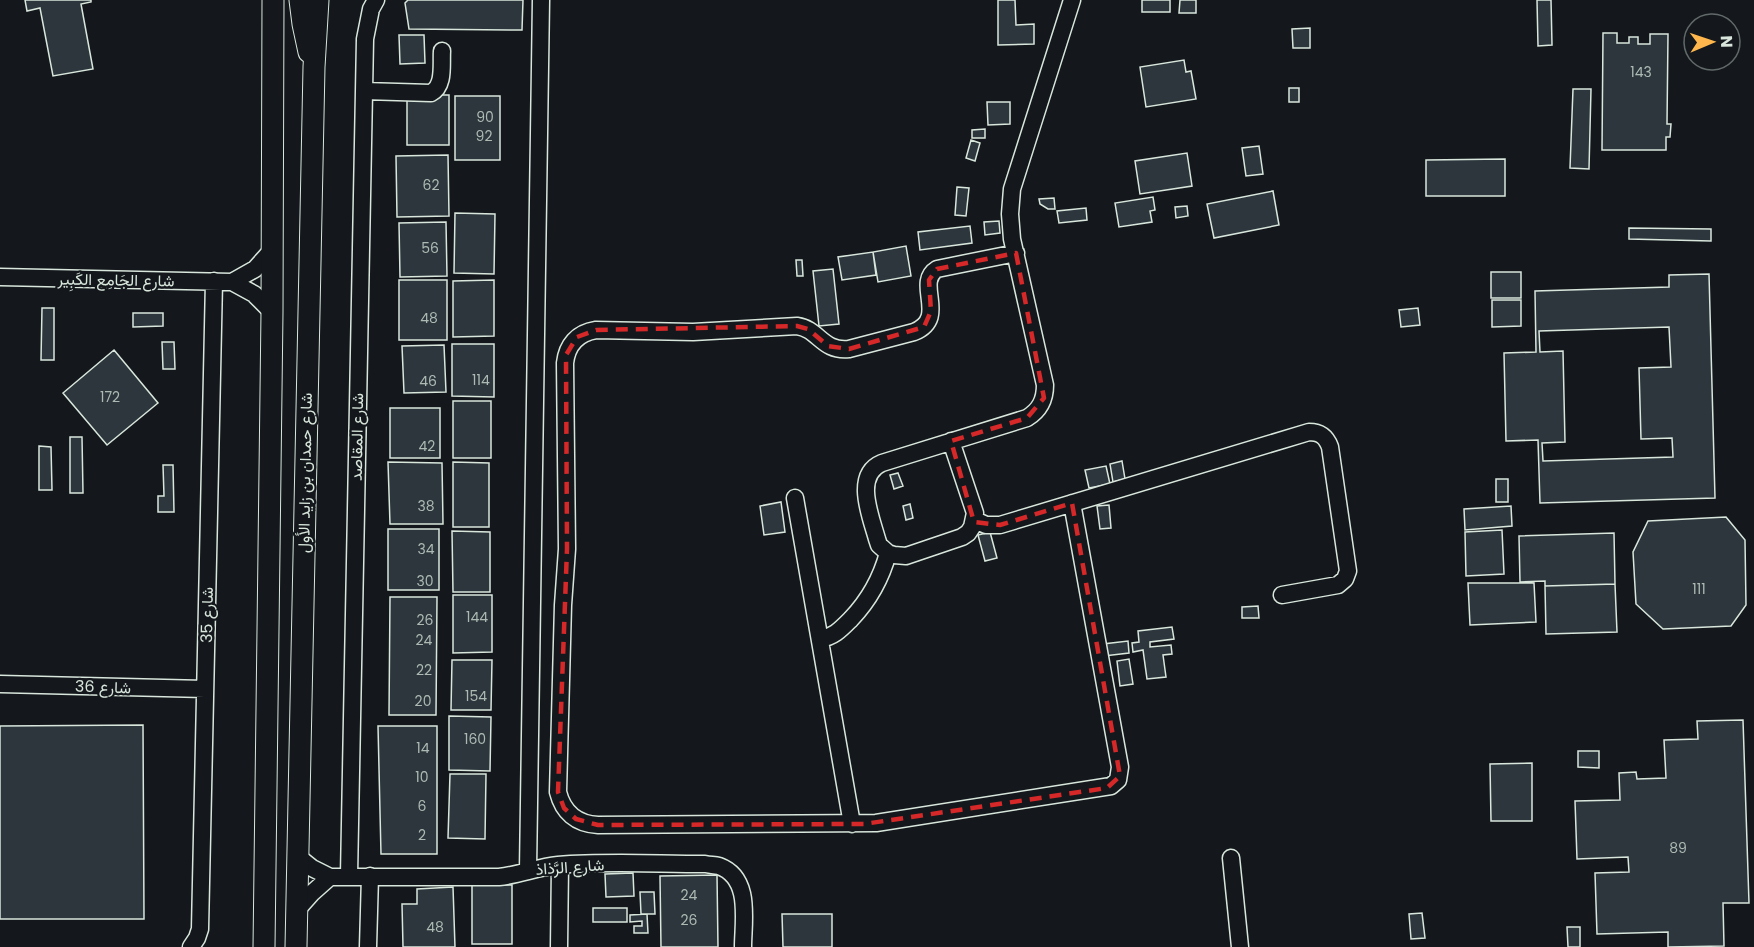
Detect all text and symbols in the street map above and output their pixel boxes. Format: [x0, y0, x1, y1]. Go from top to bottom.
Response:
north arrow [1682, 12, 1742, 72]
text: N [1715, 35, 1738, 48]
house number: 143 [1630, 62, 1652, 82]
house number: 90 [476, 107, 494, 127]
house number: 92 [476, 126, 492, 146]
house number: 62 [423, 175, 439, 195]
house number: 56 [421, 238, 439, 258]
street label: شارع الجَامِع الكَبِير [56, 267, 175, 293]
house number: 48 [420, 308, 438, 328]
house number: 114 [472, 370, 490, 390]
house number: 46 [419, 371, 437, 391]
house number: 172 [100, 387, 120, 407]
street label: شارع حمدان بن زايد الأول [292, 393, 318, 553]
street label: شارع المقاصد [345, 393, 369, 481]
house number: 42 [419, 436, 435, 456]
house number: 38 [417, 496, 435, 516]
house number: 34 [417, 539, 435, 559]
house number: 30 [416, 571, 434, 591]
house number: 111 [1692, 579, 1706, 599]
street label: شارع 35 [195, 587, 219, 643]
house number: 144 [466, 607, 488, 627]
house number: 26 [417, 610, 434, 630]
house number: 24 [416, 630, 433, 650]
house number: 22 [416, 660, 432, 680]
street label: شارع 36 [75, 675, 131, 699]
house number: 154 [465, 686, 487, 706]
house number: 20 [415, 691, 431, 711]
house number: 160 [464, 729, 486, 749]
house number: 14 [416, 738, 430, 758]
house number: 10 [415, 767, 429, 787]
house number: 6 [418, 796, 427, 816]
house number: 2 [418, 825, 426, 845]
house number: 89 [1669, 838, 1687, 858]
street label: شارع الرَّذاذ [535, 853, 605, 881]
house number: 24 [681, 885, 698, 905]
house number: 26 [681, 910, 698, 930]
house number: 48 [426, 917, 444, 937]

